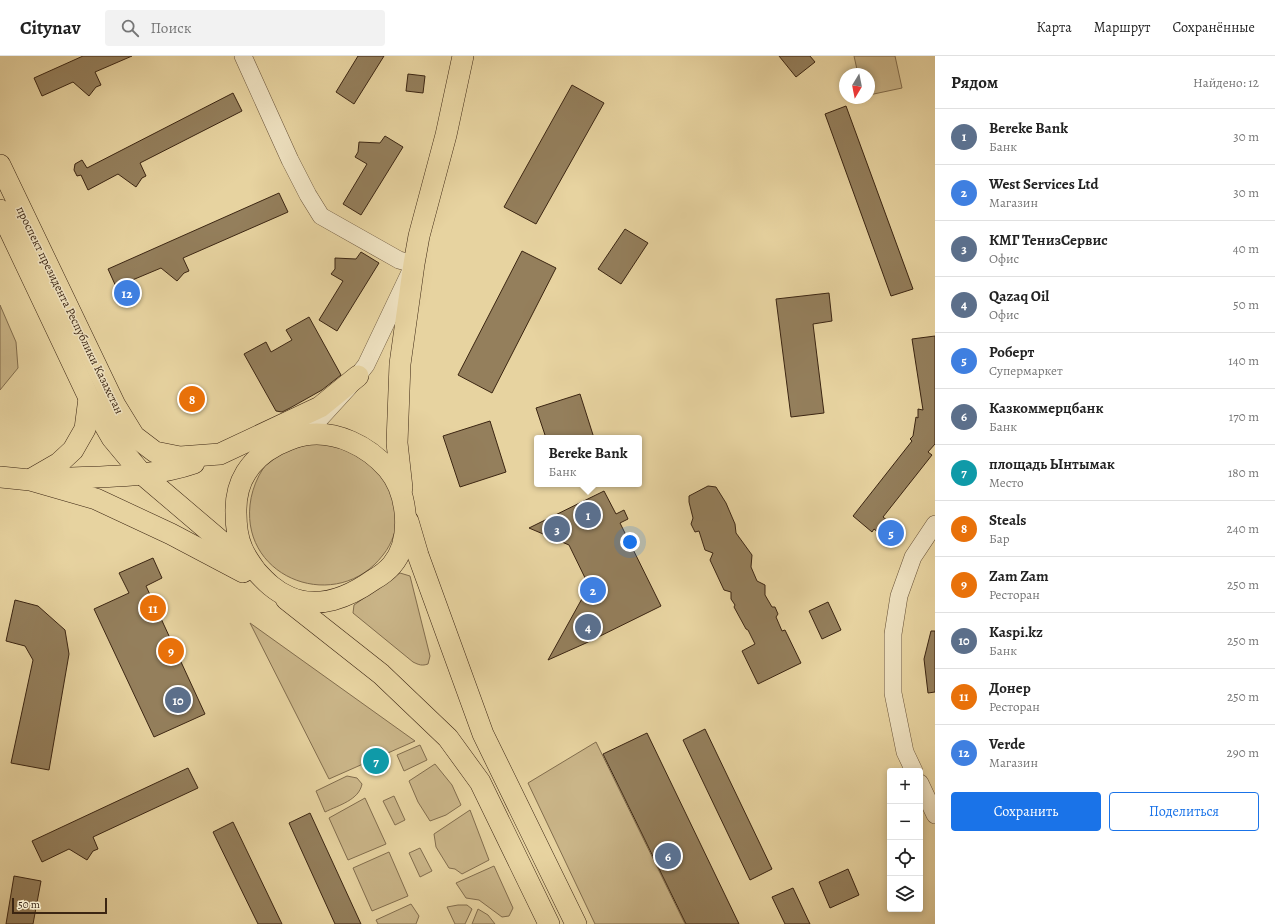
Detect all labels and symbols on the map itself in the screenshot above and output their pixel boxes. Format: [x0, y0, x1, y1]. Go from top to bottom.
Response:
north arrow [839, 68, 875, 104]
street label: проспект президента Республики Казахстан [13, 203, 127, 417]
pin: 12 [114, 278, 140, 308]
pin: 8 [179, 384, 205, 414]
pin: 1 [575, 500, 601, 530]
pin: 3 [544, 514, 570, 544]
pin: 5 [878, 518, 904, 548]
your location [620, 532, 640, 552]
pin: 2 [580, 575, 606, 605]
pin: 11 [140, 593, 166, 623]
pin: 4 [575, 612, 601, 642]
pin: 9 [158, 636, 184, 666]
pin: 10 [165, 685, 191, 715]
pin: 7 [363, 746, 389, 776]
pin: 6 [655, 841, 681, 871]
scale bar [12, 896, 107, 915]

